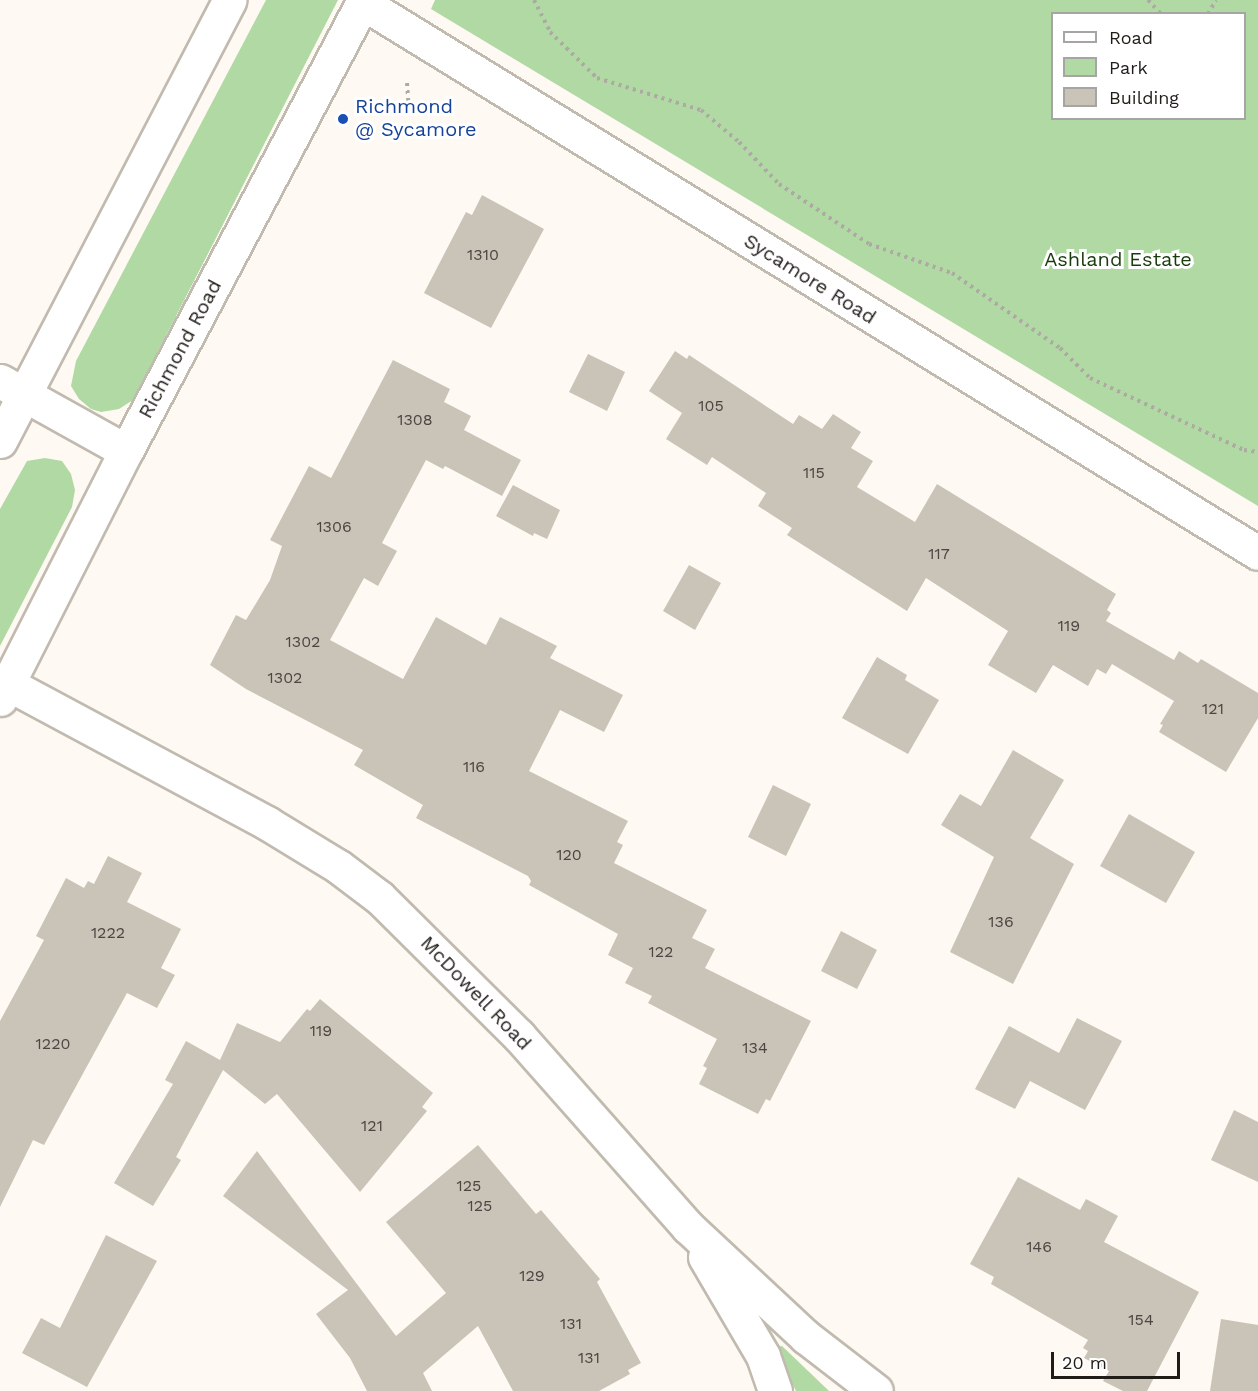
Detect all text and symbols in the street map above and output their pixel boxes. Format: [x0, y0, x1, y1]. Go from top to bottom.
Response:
legend [1051, 12, 1246, 120]
text: Road [1109, 27, 1153, 48]
text: Park [1109, 57, 1148, 78]
text: Building [1109, 87, 1179, 108]
place label: Richmond @ Sycamore [355, 95, 477, 142]
marker: Richmond @ Sycamore [336, 112, 350, 126]
street label: Sycamore Road [740, 229, 880, 329]
house number: 1310 [467, 245, 499, 265]
park label: Ashland Estate [1044, 247, 1192, 271]
street label: Richmond Road [133, 276, 227, 422]
house number: 105 [698, 396, 724, 416]
house number: 1308 [397, 410, 433, 430]
house number: 115 [803, 463, 825, 483]
house number: 1306 [316, 517, 352, 537]
house number: 117 [928, 544, 950, 564]
house number: 119 [1058, 616, 1080, 636]
house number: 1302 [286, 632, 320, 652]
house number: 1302 [268, 668, 302, 688]
house number: 121 [1202, 699, 1224, 719]
house number: 116 [463, 757, 485, 777]
house number: 120 [556, 845, 582, 865]
house number: 136 [988, 912, 1014, 932]
house number: 1222 [91, 923, 125, 943]
street label: McDowell Road [415, 931, 537, 1055]
house number: 122 [649, 942, 673, 962]
house number: 119 [310, 1021, 332, 1041]
house number: 1220 [36, 1034, 70, 1054]
house number: 134 [742, 1038, 768, 1058]
house number: 121 [361, 1116, 383, 1136]
house number: 125 [457, 1176, 481, 1196]
house number: 125 [468, 1196, 492, 1216]
house number: 146 [1026, 1237, 1052, 1257]
house number: 129 [519, 1266, 545, 1286]
house number: 154 [1128, 1310, 1154, 1330]
house number: 131 [560, 1314, 582, 1334]
scale bar [1054, 1340, 1183, 1378]
house number: 131 [578, 1348, 600, 1368]
text: 20 m [1062, 1352, 1107, 1373]

